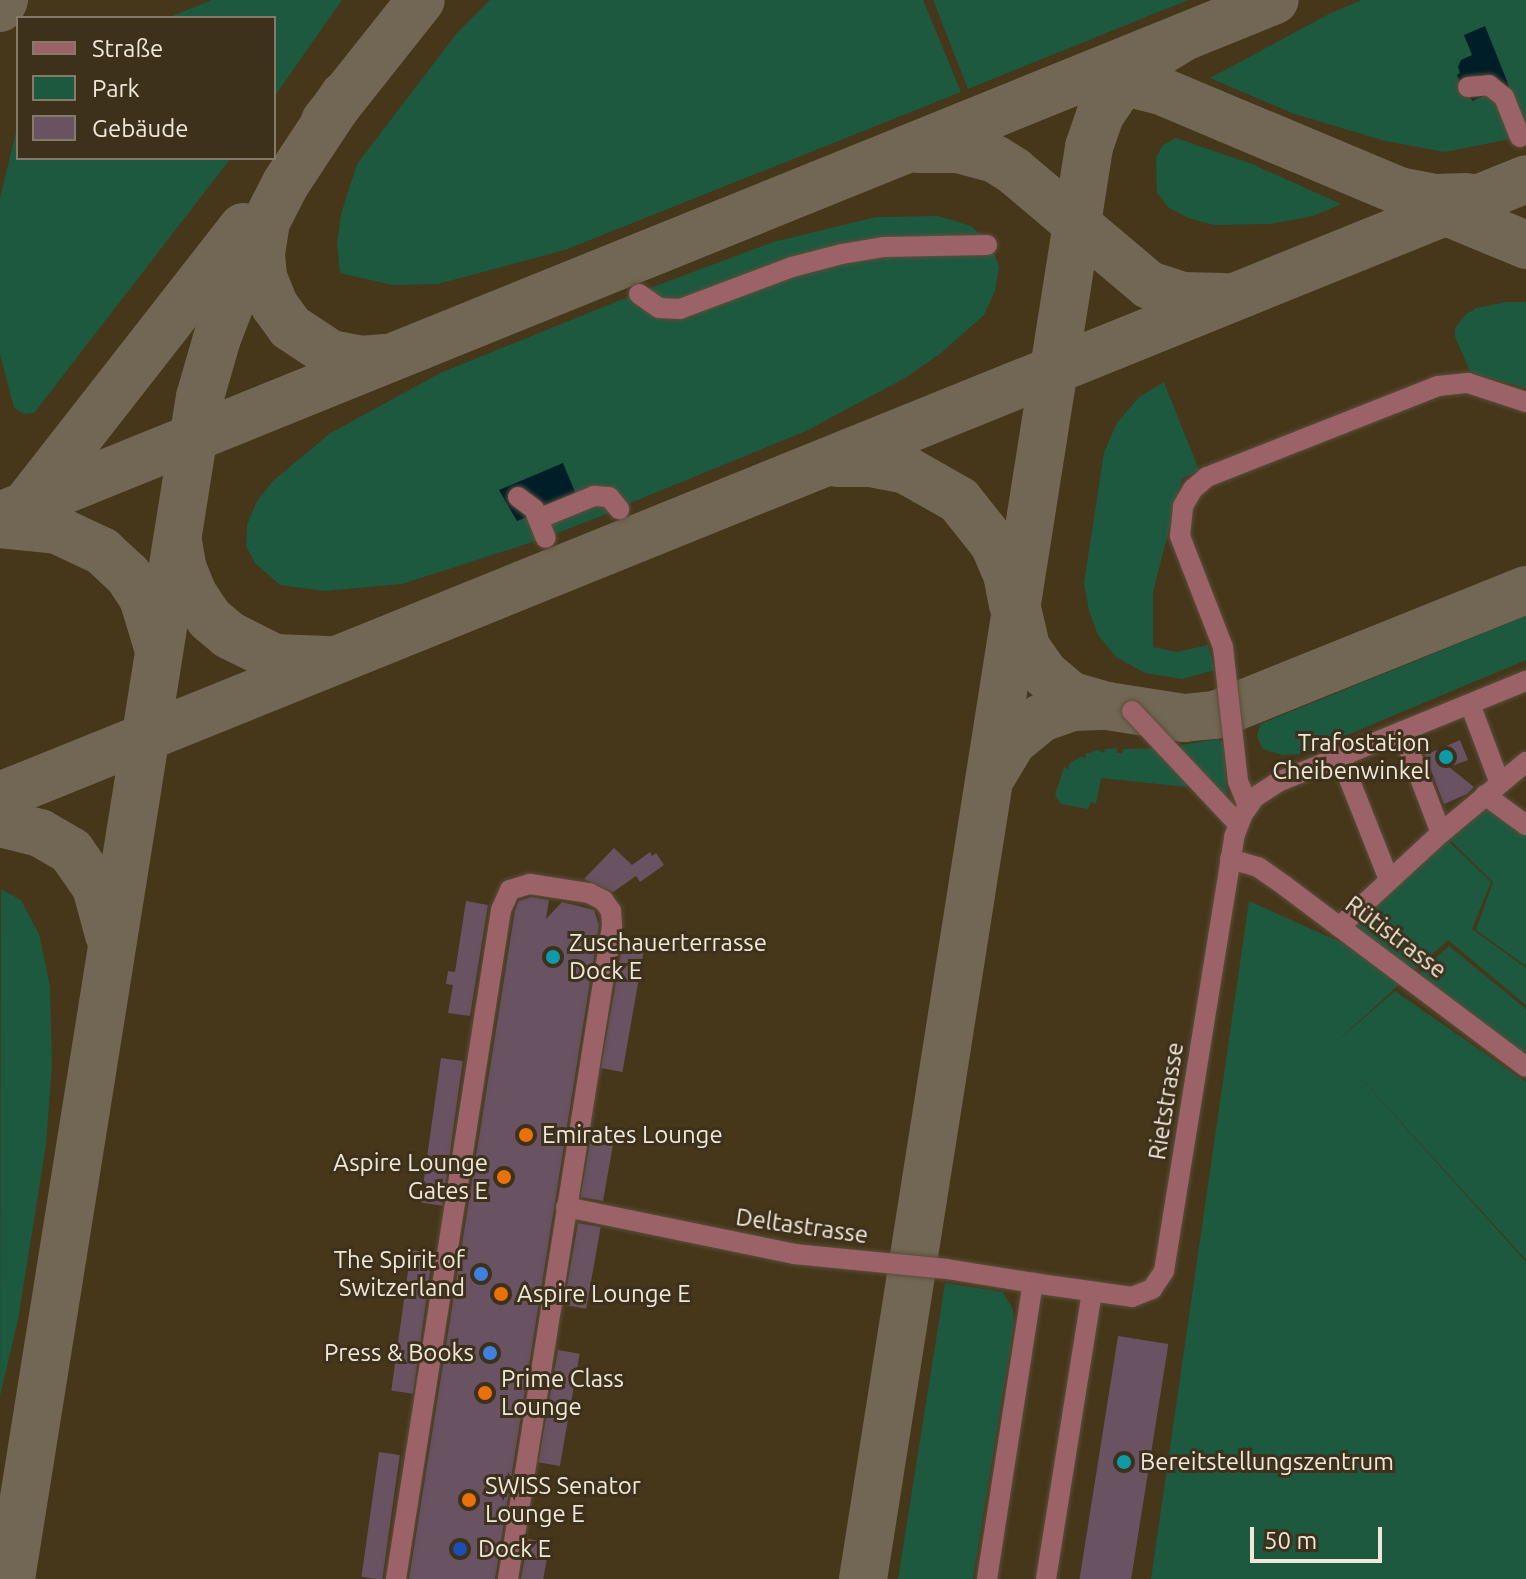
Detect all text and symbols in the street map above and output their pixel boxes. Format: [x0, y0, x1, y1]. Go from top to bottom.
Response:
legend [16, 16, 276, 160]
text: Straße [92, 35, 163, 62]
text: Park [92, 75, 140, 102]
text: Gebäude [92, 115, 189, 142]
place label: Trafostation Cheibenwinkel [1272, 729, 1430, 785]
marker: Trafostation Cheibenwinkel [1437, 748, 1455, 766]
street label: Rütistrasse [1340, 890, 1452, 984]
place label: Zuschauerterrasse Dock E [569, 929, 767, 985]
marker: Zuschauerterrasse Dock E [544, 948, 562, 966]
street label: Rietstrasse [1142, 1040, 1190, 1162]
place label: Emirates Lounge [542, 1121, 723, 1149]
marker: Emirates Lounge [517, 1126, 535, 1144]
place label: Aspire Lounge Gates E [333, 1149, 488, 1205]
marker: Aspire Lounge Gates E [495, 1168, 513, 1186]
street label: Deltastrasse [734, 1202, 870, 1250]
place label: The Spirit of Switzerland [334, 1246, 465, 1302]
marker: The Spirit of Switzerland [472, 1265, 490, 1283]
place label: Aspire Lounge E [517, 1280, 691, 1308]
marker: Aspire Lounge E [492, 1285, 510, 1303]
place label: Press & Books [324, 1339, 474, 1367]
marker: Press & Books [481, 1344, 499, 1362]
place label: Prime Class Lounge [501, 1365, 624, 1421]
marker: Prime Class Lounge [476, 1384, 494, 1402]
place label: Bereitstellungszentrum [1140, 1448, 1394, 1476]
marker: Bereitstellungszentrum [1115, 1453, 1133, 1471]
place label: SWISS Senator Lounge E [485, 1472, 641, 1528]
marker: SWISS Senator Lounge E [460, 1491, 478, 1509]
scale bar [1254, 1511, 1386, 1561]
text: 50 m [1264, 1527, 1317, 1554]
place label: Dock E [478, 1535, 551, 1563]
marker: Dock E [449, 1538, 471, 1560]

